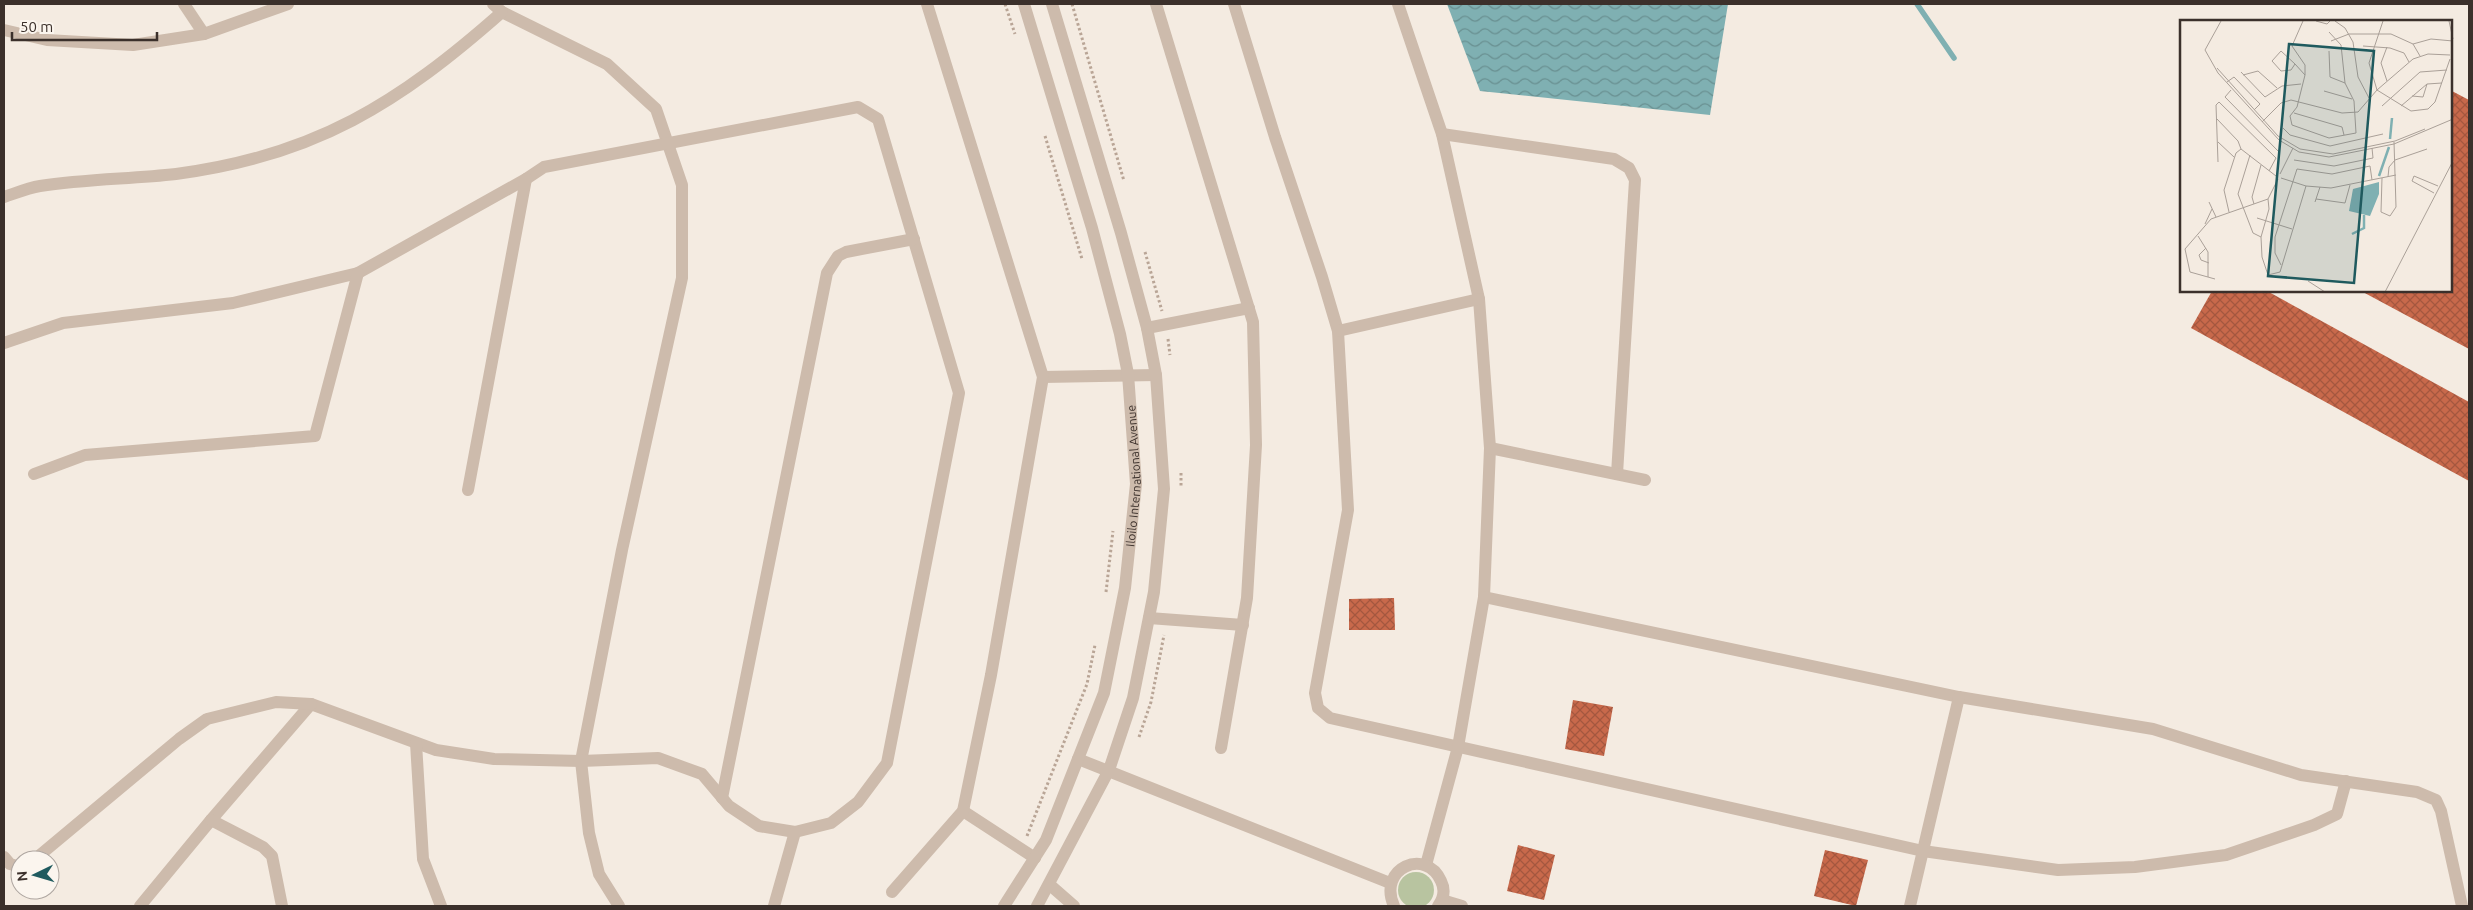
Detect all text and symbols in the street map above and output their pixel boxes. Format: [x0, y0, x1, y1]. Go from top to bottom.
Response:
scale bar [12, 10, 158, 42]
text: 50 m [20, 18, 53, 35]
inset map [2180, 20, 2453, 292]
street label: Iloilo International Avenue [1123, 405, 1143, 547]
north arrow [10, 850, 60, 900]
text: N [14, 870, 30, 882]

